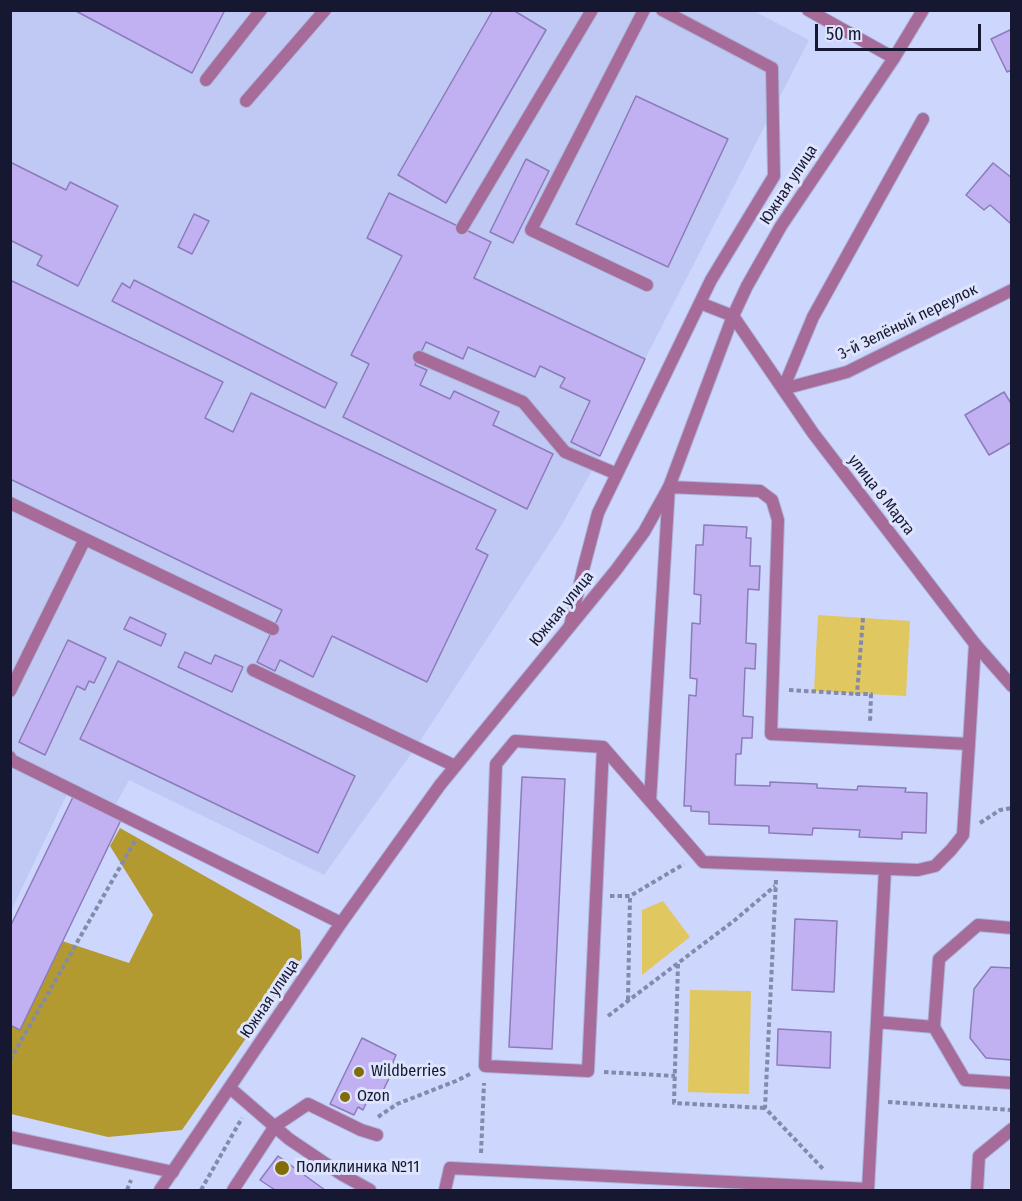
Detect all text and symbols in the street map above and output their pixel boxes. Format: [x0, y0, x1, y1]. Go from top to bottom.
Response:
scale bar [818, 12, 984, 50]
text: 50 m [826, 23, 862, 45]
street label: Южная улица [756, 141, 822, 229]
street label: 3-й Зелёный переулок [835, 280, 981, 364]
street label: улица 8 Марта [844, 451, 918, 539]
street label: Южная улица [526, 567, 598, 651]
street label: Южная улица [237, 956, 303, 1042]
place label: Wildberries [371, 1062, 446, 1082]
marker: Wildberries [352, 1065, 366, 1079]
place label: Ozon [357, 1087, 390, 1107]
marker: Ozon [338, 1090, 352, 1104]
place label: Поликлиника №11 [296, 1158, 419, 1178]
marker: Поликлиника №11 [273, 1159, 291, 1177]

